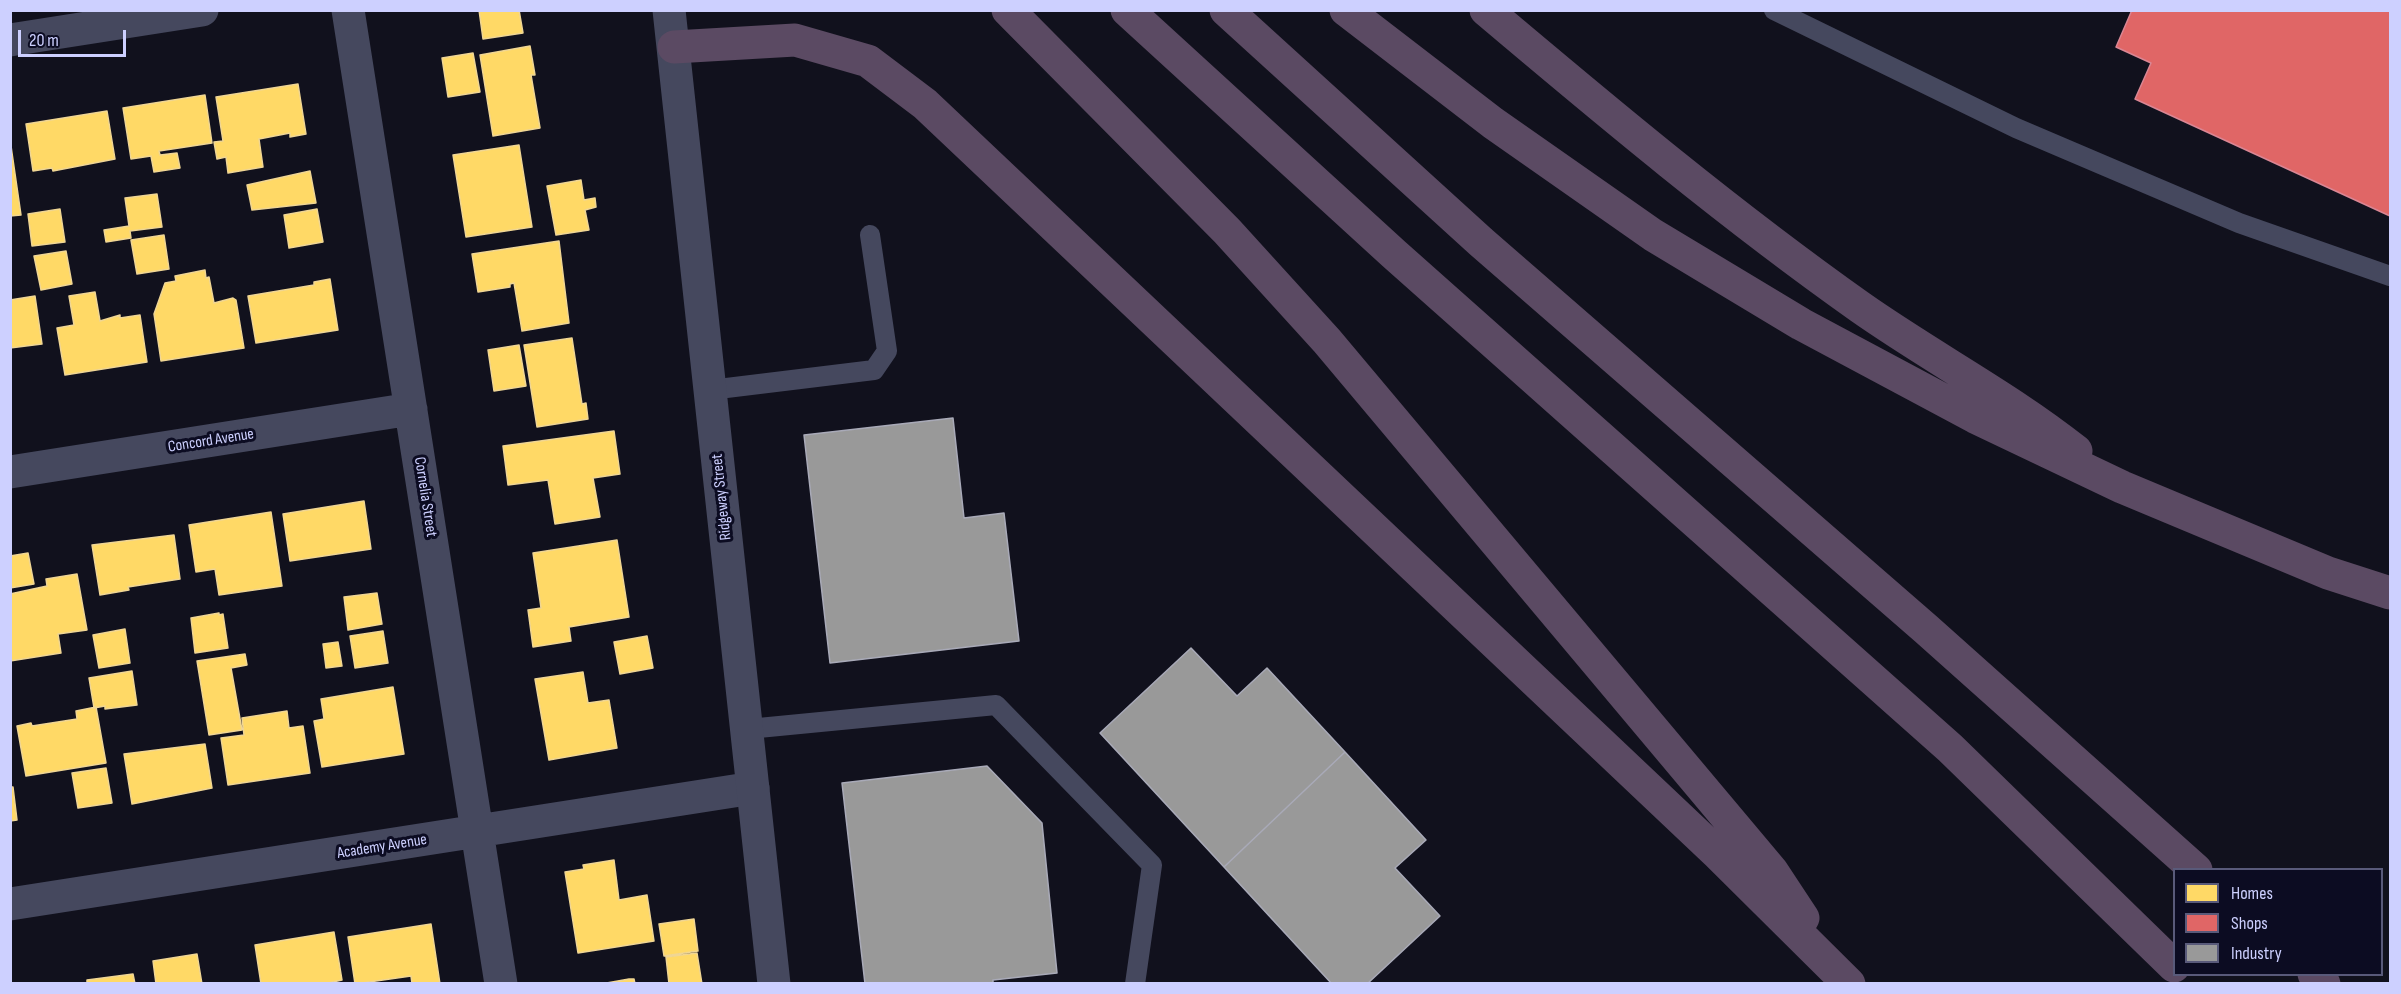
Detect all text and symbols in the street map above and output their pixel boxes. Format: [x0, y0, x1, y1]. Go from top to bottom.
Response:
scale bar [21, 18, 129, 56]
text: 20 m [29, 30, 59, 51]
street label: Concord Avenue [167, 425, 255, 457]
street label: Ridgeway Street [708, 453, 736, 541]
street label: Cornelia Street [409, 456, 441, 538]
street label: Academy Avenue [336, 830, 428, 864]
legend [2173, 868, 2383, 976]
text: Homes [2231, 883, 2273, 904]
text: Shops [2231, 913, 2268, 934]
text: Industry [2231, 943, 2282, 964]

